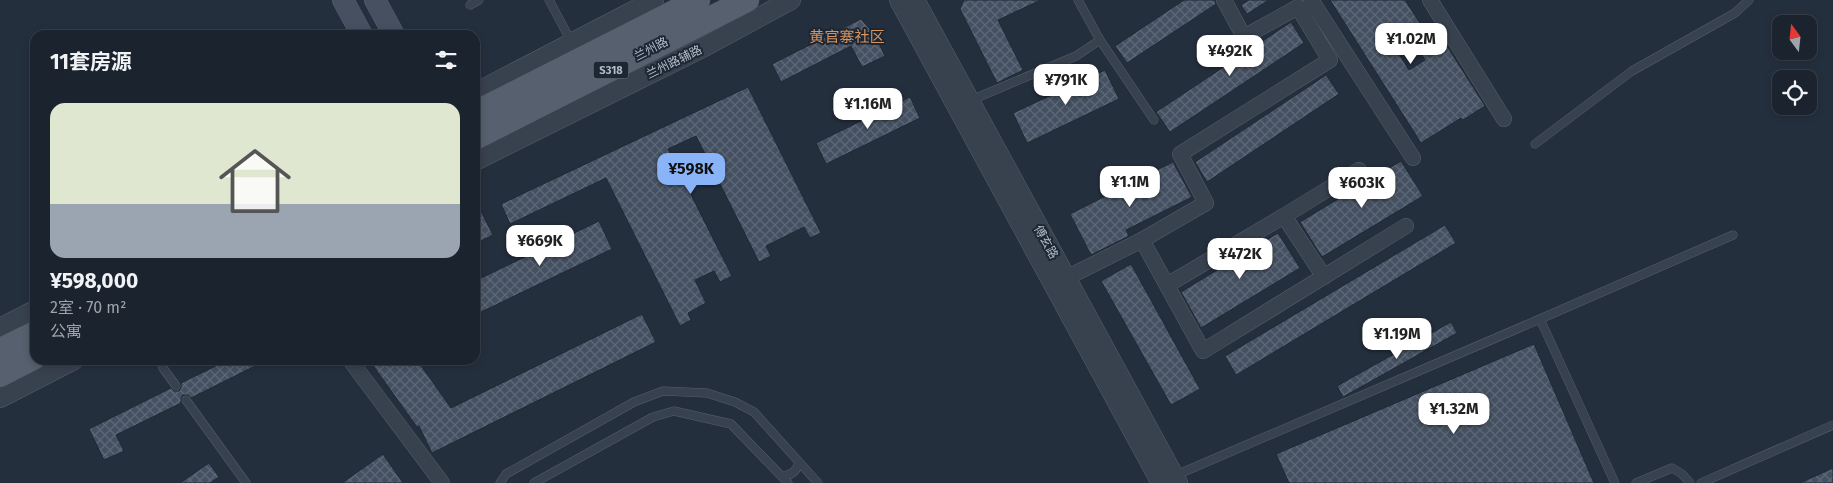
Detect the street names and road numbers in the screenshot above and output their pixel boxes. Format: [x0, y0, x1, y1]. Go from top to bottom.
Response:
street label: 兰州路 [632, 35, 670, 63]
street label: 兰州路辅路 [644, 43, 704, 81]
road number: S318 [594, 62, 628, 78]
street label: 傅玄路 [1031, 223, 1061, 261]

